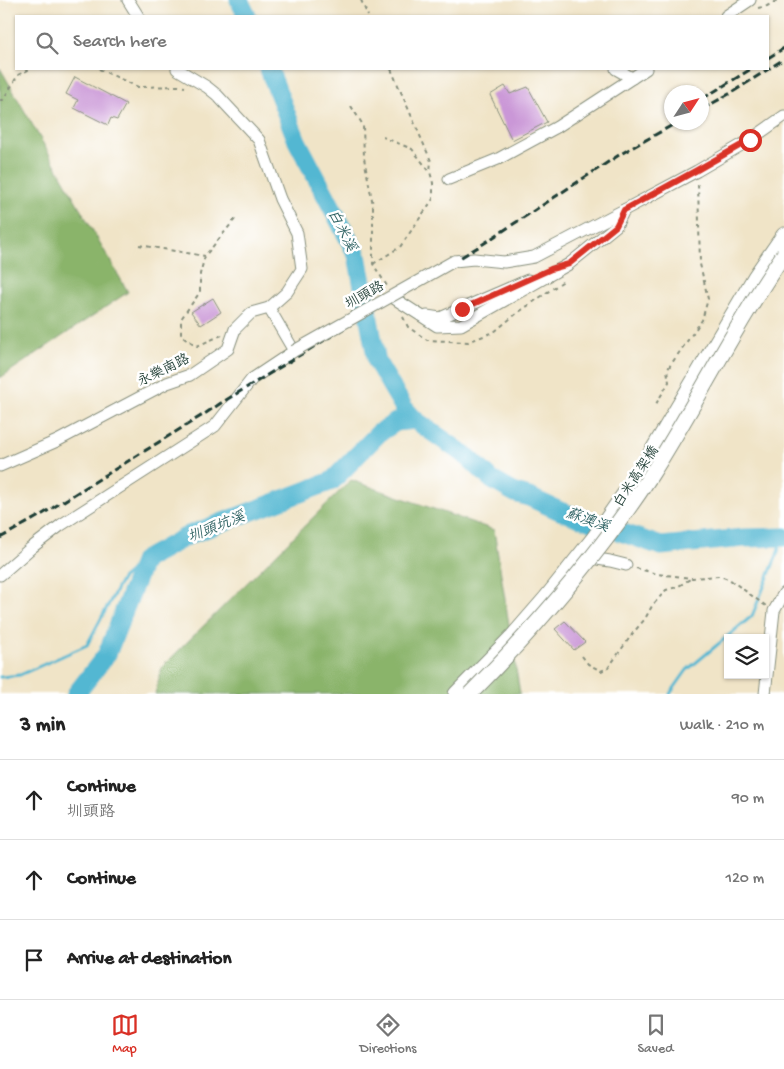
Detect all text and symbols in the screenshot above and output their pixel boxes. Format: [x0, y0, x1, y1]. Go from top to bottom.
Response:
search box [15, 15, 769, 70]
icon: search [33, 29, 61, 57]
text: Search here [73, 31, 167, 54]
north arrow [664, 85, 709, 130]
route start [739, 129, 762, 152]
water label: 白米溪 [323, 206, 361, 256]
street label: 圳頭路 [342, 278, 388, 314]
route end [451, 298, 474, 321]
street label: 永樂南路 [135, 350, 193, 391]
street label: 白米高架橋 [611, 443, 663, 511]
water label: 蘇澳溪 [563, 504, 613, 537]
water label: 圳頭坑溪 [185, 507, 249, 547]
map controls [724, 634, 769, 679]
button: layers [724, 634, 769, 679]
text: 3 min [20, 714, 65, 739]
text: Walk · 210 m [680, 717, 764, 736]
text: Continue [67, 776, 136, 799]
icon: ahead [20, 786, 48, 814]
text: 90 m [732, 790, 764, 809]
text: 圳頭路 [67, 804, 115, 823]
icon: ahead [20, 866, 48, 894]
text: Continue [67, 868, 136, 891]
text: 120 m [725, 870, 764, 889]
icon: arrive [20, 946, 48, 974]
text: Arrive at destination [67, 948, 231, 971]
tab: Map [111, 1011, 139, 1058]
tab: Directions [360, 1011, 417, 1058]
tab: Saved [638, 1011, 673, 1058]

